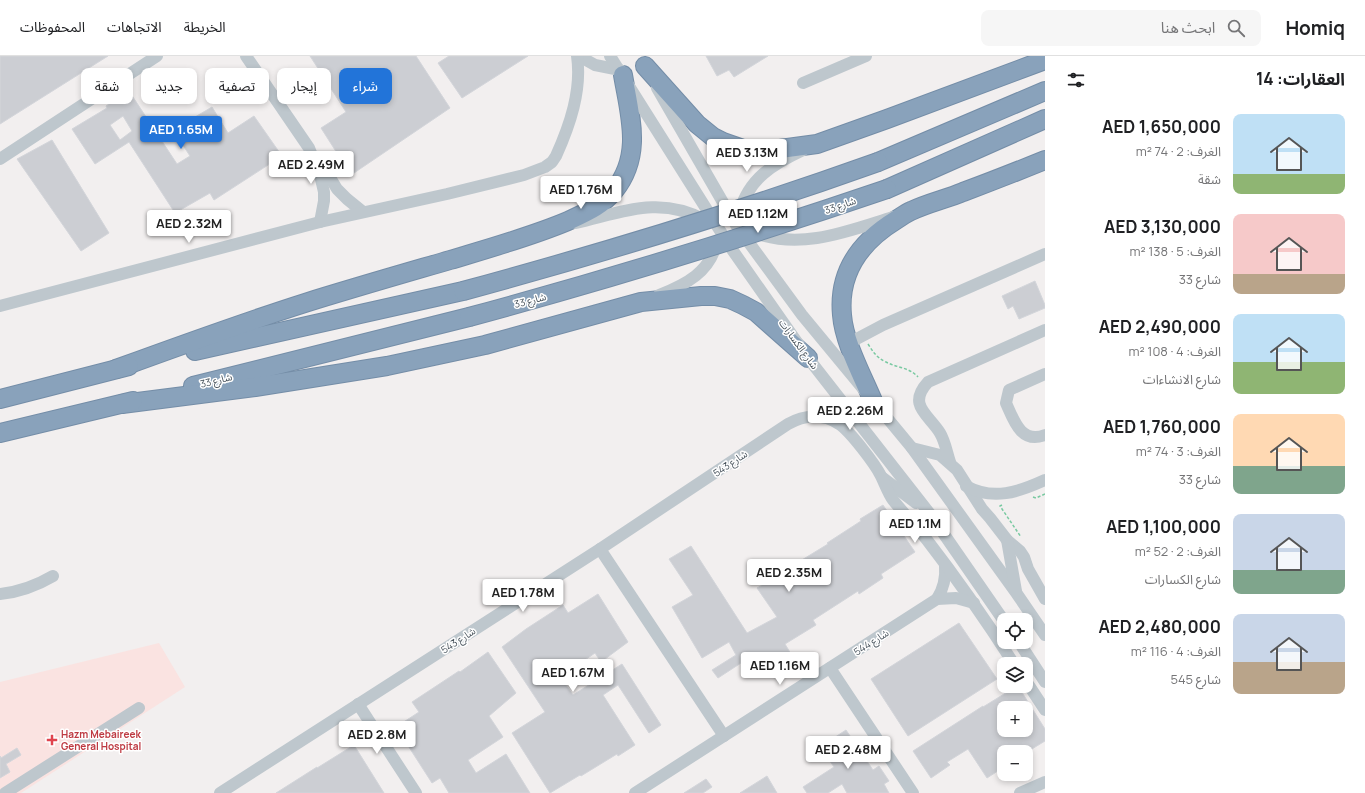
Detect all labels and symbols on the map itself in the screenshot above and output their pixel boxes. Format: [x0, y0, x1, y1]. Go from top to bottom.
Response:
pin: AED 1.65M [135, 116, 227, 150]
pin: AED 3.13M [701, 139, 793, 173]
pin: AED 2.49M [265, 151, 357, 185]
pin: AED 1.76M [535, 176, 627, 210]
street label: شارع 33 [822, 193, 858, 218]
pin: AED 1.12M [712, 200, 804, 234]
pin: AED 2.32M [143, 210, 235, 244]
street label: شارع 33 [512, 289, 548, 312]
street label: شارع الكسارات [775, 316, 822, 373]
street label: شارع 33 [199, 369, 234, 392]
pin: AED 2.26M [804, 397, 896, 431]
street label: شارع 543 [710, 446, 751, 480]
pin: AED 1.1M [874, 510, 956, 544]
pin: AED 2.35M [743, 559, 835, 593]
pin: AED 1.78M [477, 579, 569, 613]
street label: شارع 543 [438, 624, 479, 657]
street label: شارع 544 [851, 625, 892, 659]
pin: AED 1.16M [734, 652, 826, 686]
pin: AED 1.67M [527, 659, 619, 693]
pin: AED 2.8M [336, 721, 418, 755]
place label: Hazm Mebaireek General Hospital [61, 727, 142, 753]
marker: Hazm Mebaireek General Hospital [46, 734, 58, 746]
pin: AED 2.48M [802, 736, 894, 770]

